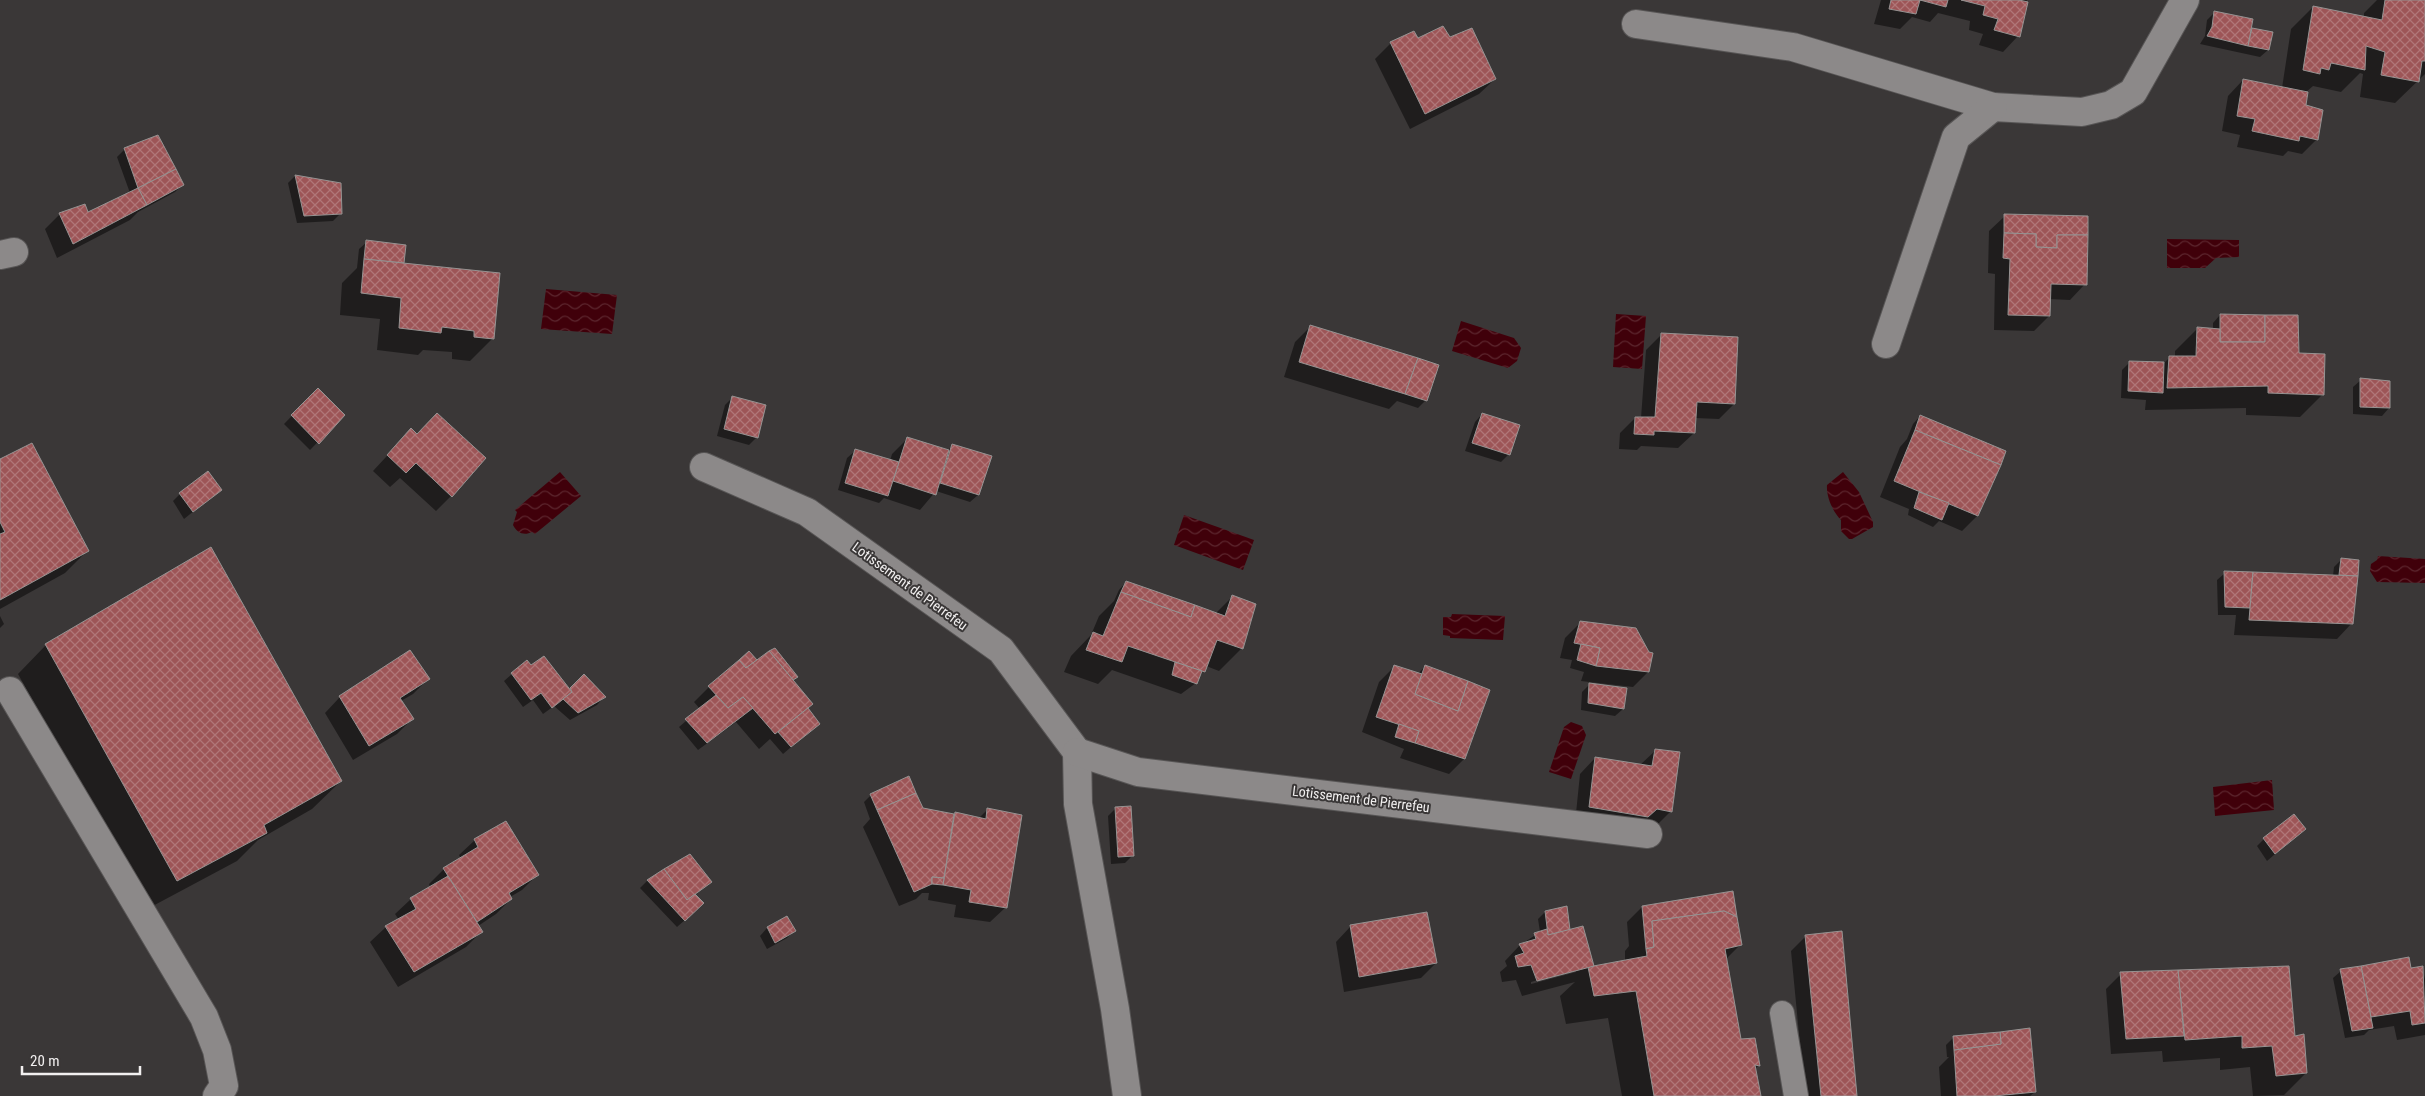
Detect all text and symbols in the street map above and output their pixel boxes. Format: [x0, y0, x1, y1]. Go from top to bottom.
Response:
street label: Lotissement de Pierrefeu [849, 539, 971, 633]
street label: Lotissement de Pierrefeu [1291, 783, 1431, 815]
scale bar [22, 1044, 140, 1076]
text: 20 m [30, 1052, 60, 1070]

